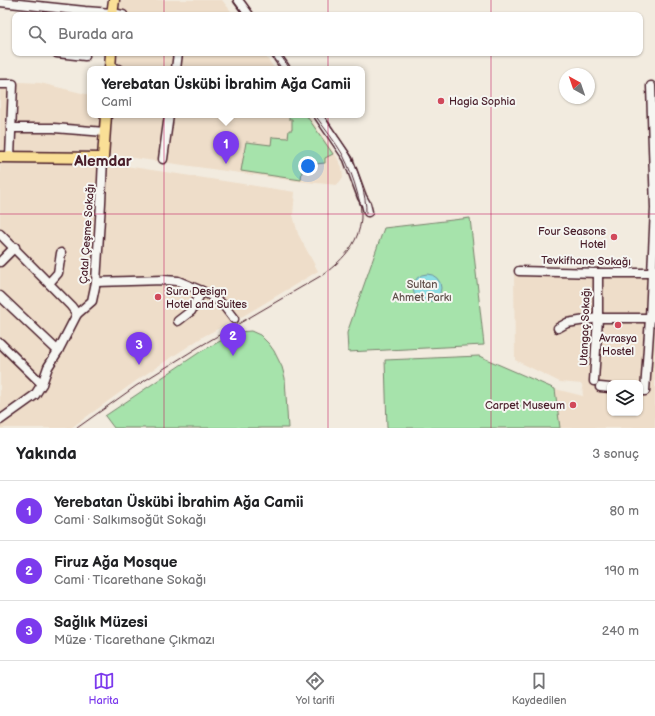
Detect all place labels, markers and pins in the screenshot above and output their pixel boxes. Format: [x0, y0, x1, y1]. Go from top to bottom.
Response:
place label: Hagia Sophia [449, 95, 515, 108]
marker: Hagia Sophia [436, 96, 446, 106]
pin: 1 [213, 131, 239, 164]
place label: Four Seasons Hotel [538, 225, 607, 251]
marker: Four Seasons Hotel [609, 232, 619, 242]
place label: Sura Design Hotel and Suites [166, 285, 248, 311]
marker: Sura Design Hotel and Suites [153, 292, 163, 302]
marker: Avrasya Hostel [613, 320, 623, 330]
pin: 2 [220, 323, 246, 356]
pin: 3 [126, 332, 152, 365]
place label: Avrasya Hostel [599, 332, 637, 358]
place label: Carpet Museum [485, 399, 565, 412]
marker: Carpet Museum [568, 400, 578, 410]

